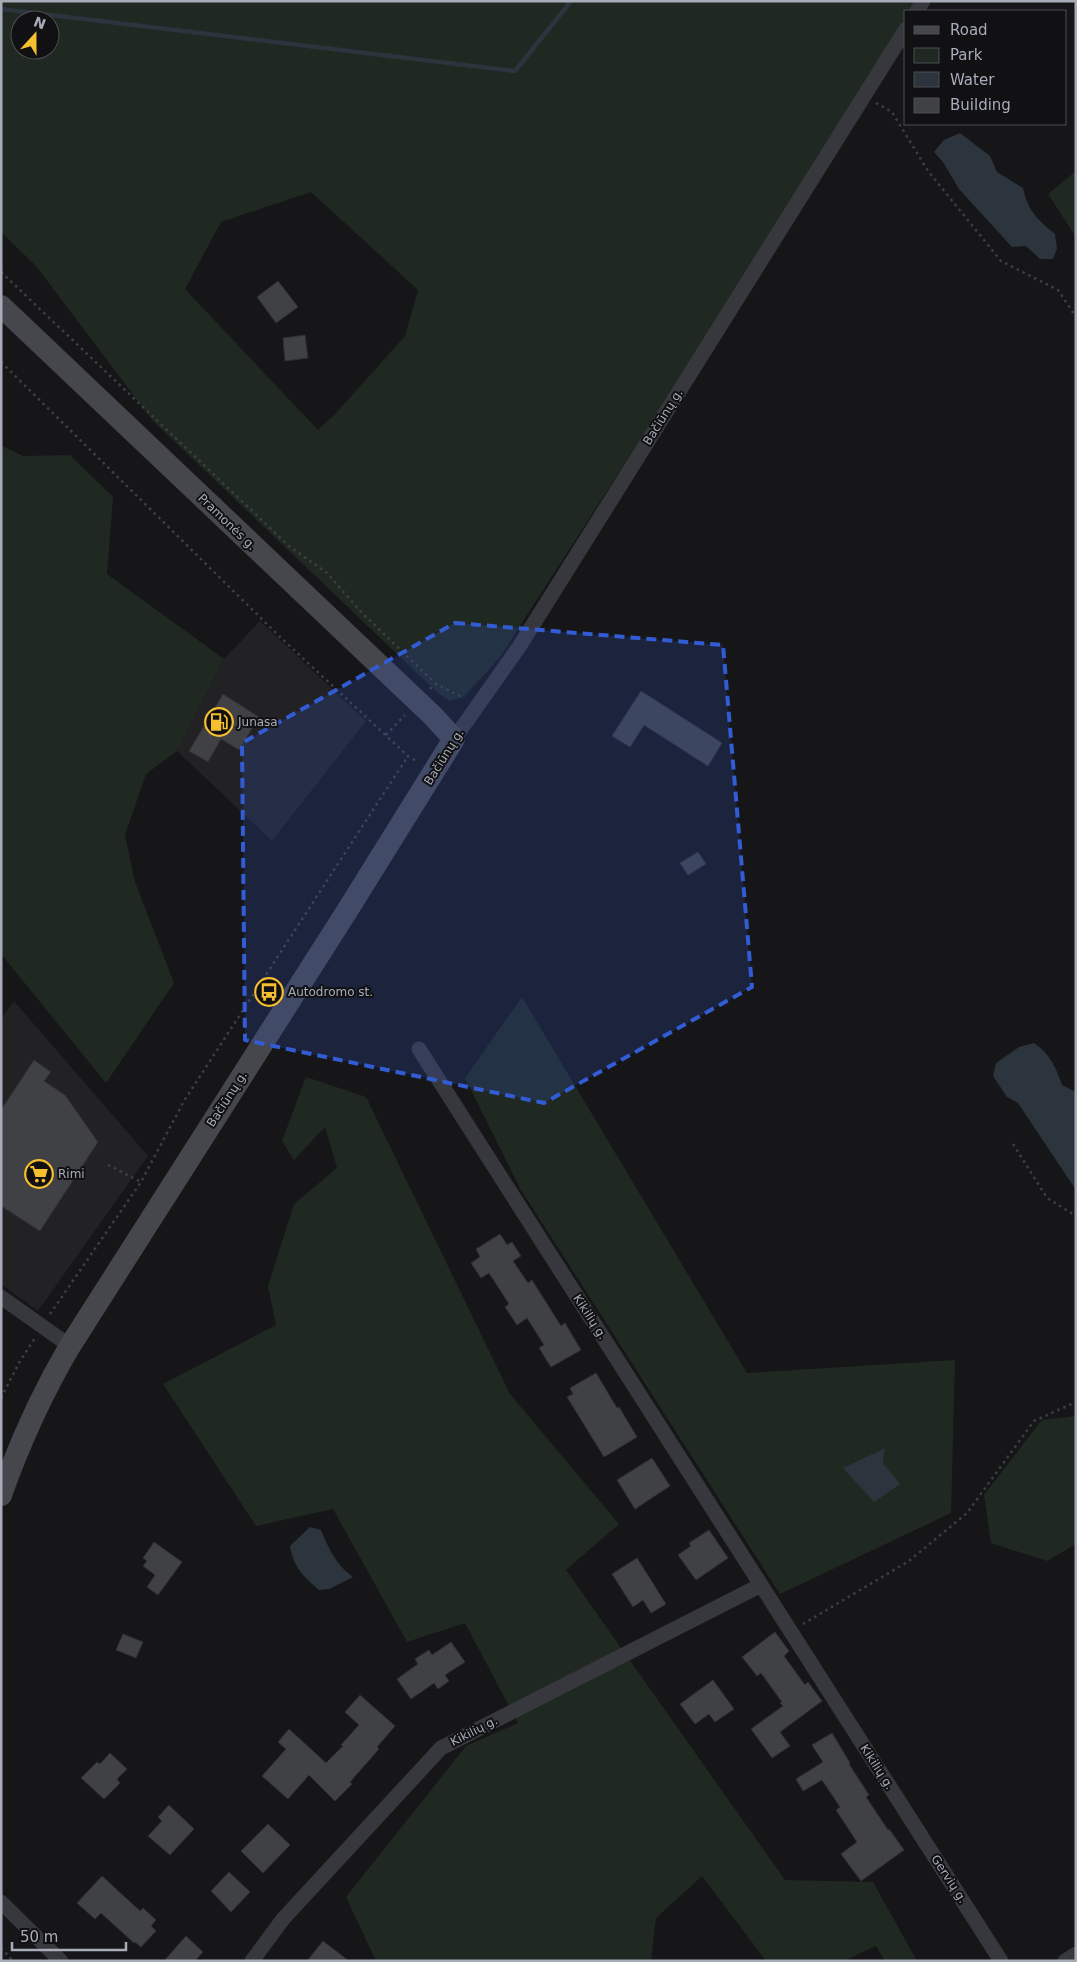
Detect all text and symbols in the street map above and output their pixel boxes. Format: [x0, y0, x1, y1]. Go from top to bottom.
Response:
north arrow [10, 10, 60, 60]
legend [904, 10, 1067, 125]
text: N [31, 13, 48, 32]
text: Road [950, 21, 988, 39]
text: Park [950, 46, 983, 64]
text: Water [950, 71, 995, 89]
text: Building [950, 96, 1011, 114]
street label: Bačiūnų g. [640, 386, 686, 448]
street label: Pramonės g. [195, 491, 259, 553]
fuel station icon: Junasa [204, 707, 234, 737]
place label: Junasa [237, 715, 278, 729]
street label: Bačiūnų g. [421, 726, 467, 788]
bus stop icon: Autodromo st. [254, 977, 284, 1007]
place label: Autodromo st. [288, 985, 373, 999]
street label: Bačiūnų g. [204, 1069, 250, 1129]
supermarket icon: Rimi [24, 1159, 54, 1189]
place label: Rimi [58, 1167, 85, 1181]
street label: Kikilių g. [570, 1292, 610, 1342]
street label: Kikilių g. [448, 1713, 500, 1749]
street label: Kikilių g. [857, 1742, 897, 1792]
street label: Gervių g. [928, 1852, 970, 1906]
scale bar [12, 1920, 126, 1952]
text: 50 m [20, 1928, 58, 1946]

